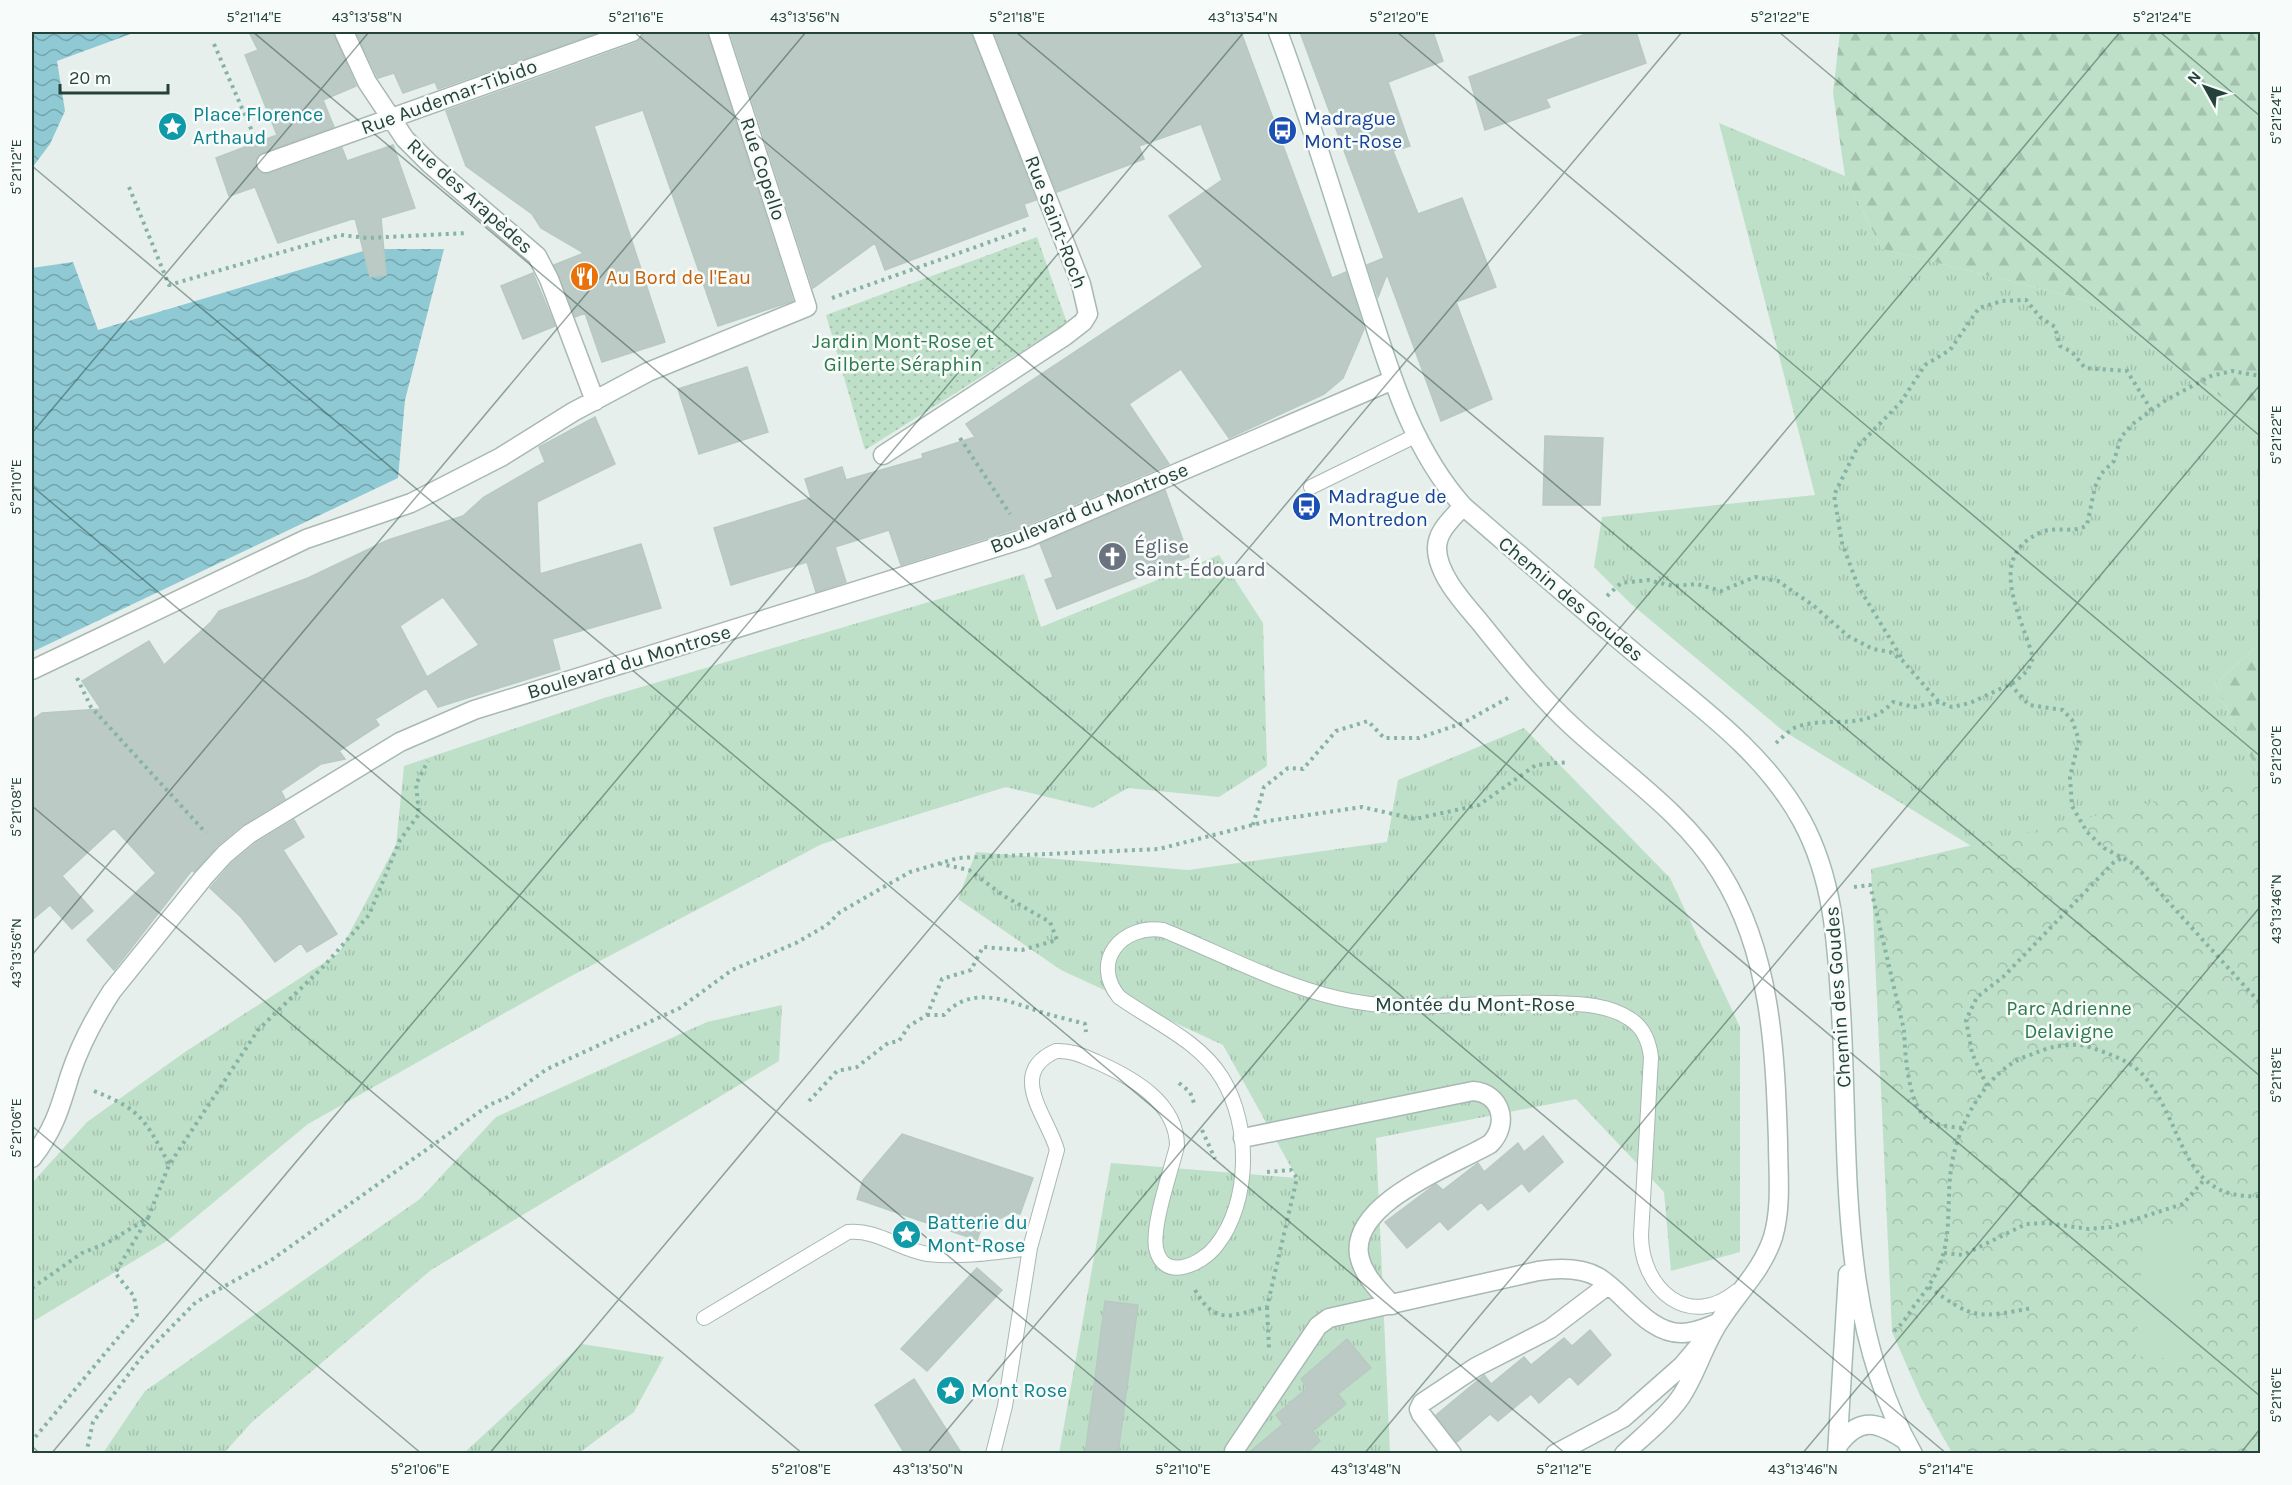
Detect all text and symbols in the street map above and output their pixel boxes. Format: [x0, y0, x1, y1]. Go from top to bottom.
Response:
text: 5°21'14"E [226, 8, 282, 26]
text: 43°13'58"N [332, 8, 402, 26]
text: 5°21'16"E [608, 8, 664, 26]
text: 43°13'56"N [770, 8, 840, 26]
text: 5°21'18"E [989, 8, 1045, 26]
text: 43°13'54"N [1208, 8, 1278, 26]
text: 5°21'20"E [1369, 8, 1429, 26]
text: 5°21'22"E [1750, 8, 1810, 26]
text: 5°21'24"E [2132, 8, 2192, 26]
street label: Rue Audemar-Tibido [358, 54, 540, 140]
scale bar [60, 57, 168, 95]
north arrow [2175, 57, 2235, 117]
text: 20 m [69, 67, 111, 89]
text: N [2183, 67, 2205, 88]
text: 5°21'24"E [2267, 85, 2285, 145]
place label: Place Florence Arthaud [193, 103, 323, 149]
place label: Madrague Mont-Rose [1304, 107, 1402, 153]
place icon: Place Florence Arthaud [156, 110, 188, 142]
bus stop icon: Madrague Mont-Rose [1267, 114, 1299, 146]
street label: Rue Copello [736, 115, 790, 223]
street label: Rue des Arapèdes [402, 134, 538, 258]
text: 5°21'12"E [7, 139, 25, 195]
street label: Rue Saint-Roch [1020, 152, 1092, 292]
restaurant icon: Au Bord de l'Eau [569, 261, 601, 293]
place label: Au Bord de l'Eau [606, 266, 751, 289]
park label: Jardin Mont-Rose et Gilberte Séraphin [812, 330, 994, 376]
text: 5°21'22"E [2267, 405, 2285, 465]
street label: Boulevard du Montrose [987, 458, 1191, 558]
text: 5°21'10"E [7, 459, 25, 515]
place label: Madrague de Montredon [1328, 485, 1447, 531]
bus stop icon: Madrague de Montredon [1291, 491, 1323, 523]
street label: Chemin des Goudes [1494, 532, 1648, 666]
place label: Église Saint-Édouard [1134, 534, 1266, 581]
church icon: Église Saint-Édouard [1097, 541, 1129, 573]
street label: Boulevard du Montrose [525, 620, 733, 704]
text: 5°21'20"E [2267, 725, 2285, 785]
text: 5°21'08"E [7, 777, 25, 837]
text: 43°13'46"N [2267, 874, 2285, 944]
street label: Chemin des Goudes [1820, 905, 1856, 1089]
text: 43°13'56"N [7, 918, 25, 988]
street label: Montée du Mont-Rose [1375, 993, 1575, 1016]
park label: Parc Adrienne Delavigne [2006, 997, 2132, 1043]
text: 5°21'18"E [2267, 1047, 2285, 1103]
text: 5°21'06"E [7, 1098, 25, 1158]
place label: Batterie du Mont-Rose [927, 1211, 1028, 1257]
place icon: Batterie du Mont-Rose [890, 1218, 922, 1250]
text: 5°21'16"E [2267, 1367, 2285, 1423]
place icon: Mont Rose [934, 1374, 966, 1406]
place label: Mont Rose [971, 1379, 1067, 1402]
text: 5°21'06"E [390, 1460, 450, 1478]
text: 5°21'08"E [771, 1460, 831, 1478]
text: 43°13'50"N [893, 1460, 963, 1478]
text: 5°21'10"E [1155, 1460, 1211, 1478]
text: 43°13'48"N [1331, 1460, 1401, 1478]
text: 5°21'12"E [1536, 1460, 1592, 1478]
text: 43°13'46"N [1768, 1460, 1838, 1478]
text: 5°21'14"E [1918, 1460, 1974, 1478]

